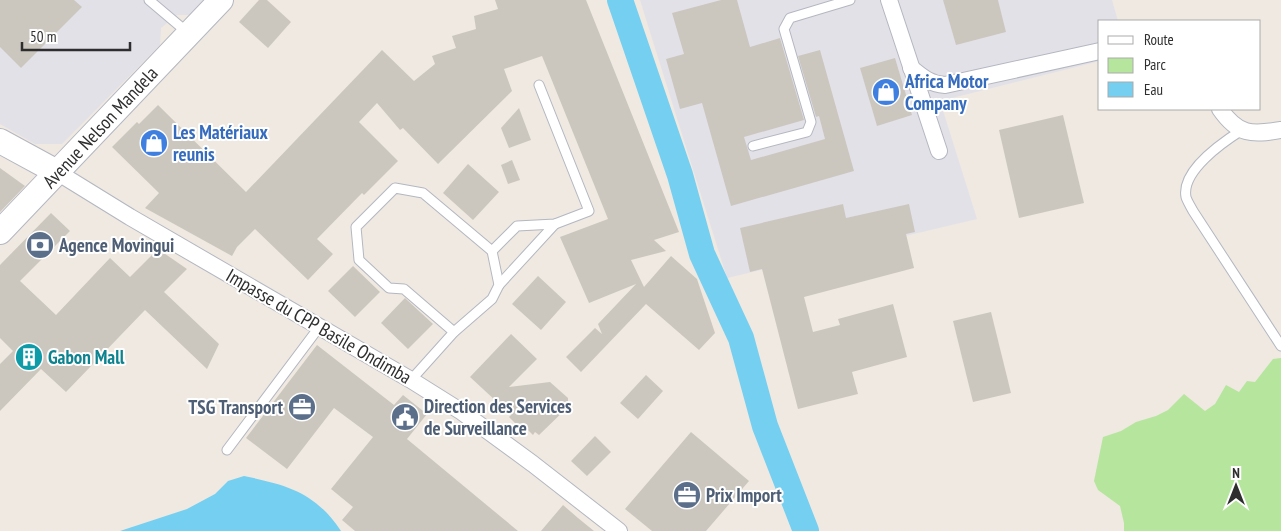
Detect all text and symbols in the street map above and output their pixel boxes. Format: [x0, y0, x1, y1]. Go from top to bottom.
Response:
scale bar [22, 20, 130, 52]
legend [1098, 20, 1261, 110]
text: 50 m [30, 27, 56, 46]
text: Route [1144, 30, 1174, 49]
text: Parc [1144, 55, 1166, 74]
street label: Avenue Nelson Mandela [37, 61, 163, 193]
place label: Africa Motor Company [904, 69, 989, 115]
shop icon: Africa Motor Company [871, 77, 901, 107]
text: Eau [1144, 80, 1163, 99]
place label: Les Matériaux reunis [173, 120, 269, 166]
shop icon: Les Matériaux reunis [139, 128, 169, 158]
bank icon: Agence Movingui [25, 230, 55, 260]
place label: Agence Movingui [58, 233, 174, 257]
street label: Impasse du CPP Basile Ondimba [222, 263, 416, 389]
building icon: Gabon Mall [14, 342, 44, 372]
place label: Gabon Mall [48, 345, 125, 369]
office icon: TSG Transport [287, 392, 317, 422]
place label: Direction des Services de Surveillance [424, 394, 572, 440]
place label: TSG Transport [188, 395, 283, 419]
public building icon: Direction des Services de Surveillance [390, 402, 420, 432]
north arrow [1211, 461, 1261, 511]
text: N [1232, 464, 1240, 482]
office icon: Prix Import [672, 480, 702, 510]
place label: Prix Import [706, 483, 782, 507]

